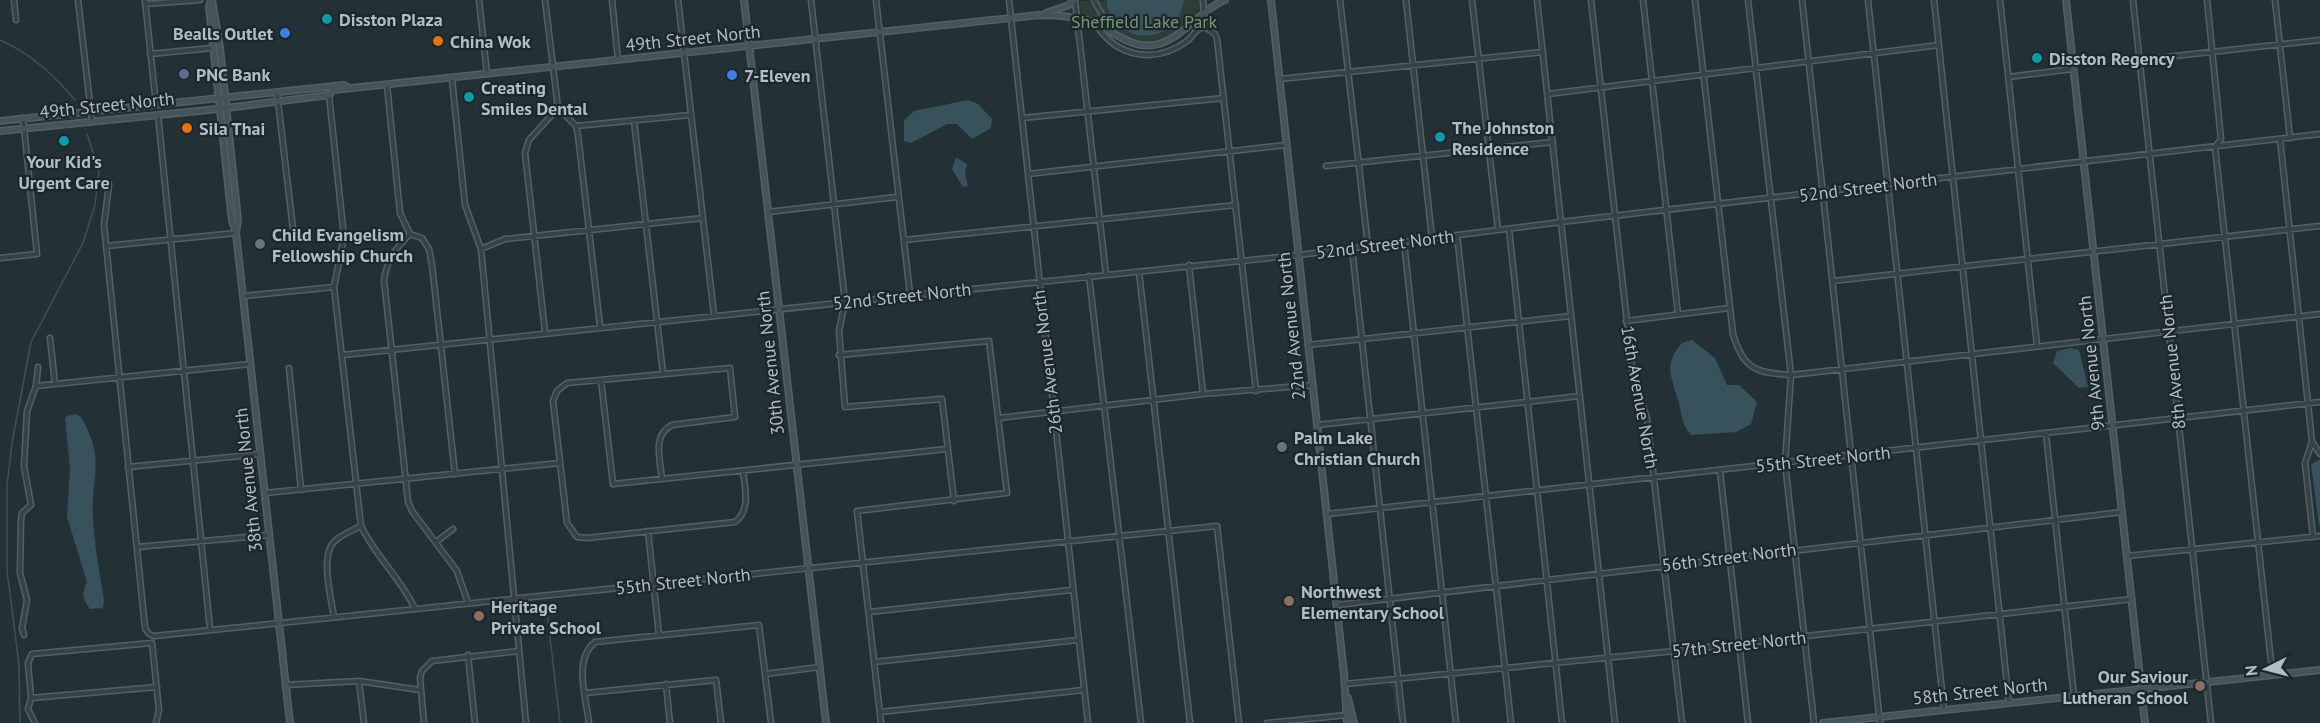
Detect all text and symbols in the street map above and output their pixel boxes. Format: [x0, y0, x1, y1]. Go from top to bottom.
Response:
place label: Disston Plaza [339, 8, 443, 31]
park label: Sheffield Lake Park [1071, 10, 1217, 33]
marker: Disston Plaza [320, 12, 334, 26]
street label: 49th Street North [624, 19, 762, 57]
place label: Bealls Outlet [173, 22, 274, 45]
marker: Bealls Outlet [278, 26, 292, 40]
place label: China Wok [450, 30, 531, 53]
marker: China Wok [431, 34, 445, 48]
place label: Disston Regency [2049, 47, 2175, 70]
marker: Disston Regency [2030, 51, 2044, 65]
place label: PNC Bank [196, 63, 270, 86]
place label: 7-Eleven [744, 64, 811, 87]
marker: PNC Bank [177, 67, 191, 81]
marker: 7-Eleven [725, 68, 739, 82]
place label: Creating Smiles Dental [481, 76, 588, 120]
street label: 49th Street North [38, 86, 176, 124]
marker: Creating Smiles Dental [462, 90, 476, 104]
place label: The Johnston Residence [1452, 116, 1554, 160]
place label: Sila Thai [199, 117, 265, 140]
marker: Sila Thai [180, 121, 194, 135]
marker: The Johnston Residence [1433, 130, 1447, 144]
marker: Your Kid's Urgent Care [57, 134, 71, 148]
place label: Your Kid's Urgent Care [18, 150, 110, 194]
street label: 52nd Street North [1798, 167, 1938, 207]
place label: Child Evangelism Fellowship Church [272, 223, 413, 267]
street label: 52nd Street North [1315, 224, 1455, 264]
marker: Child Evangelism Fellowship Church [253, 237, 267, 251]
street label: 22nd Avenue North [1272, 251, 1310, 401]
street label: 52nd Street North [832, 277, 972, 315]
street label: 26th Avenue North [1027, 289, 1067, 435]
street label: 30th Avenue North [751, 290, 789, 436]
street label: 8th Avenue North [2153, 293, 2191, 431]
street label: 9th Avenue North [2072, 294, 2110, 432]
street label: 16th Avenue North [1616, 324, 1664, 470]
street label: 38th Avenue North [229, 407, 267, 553]
place label: Palm Lake Christian Church [1294, 426, 1420, 470]
marker: Palm Lake Christian Church [1275, 440, 1289, 454]
street label: 55th Street North [1754, 440, 1892, 478]
street label: 56th Street North [1660, 537, 1798, 577]
street label: 55th Street North [614, 562, 752, 600]
place label: Northwest Elementary School [1301, 580, 1445, 624]
marker: Northwest Elementary School [1282, 594, 1296, 608]
place label: Heritage Private School [491, 595, 602, 639]
marker: Heritage Private School [472, 609, 486, 623]
street label: 57th Street North [1671, 626, 1807, 662]
north arrow [2236, 639, 2296, 699]
text: N [2241, 664, 2262, 677]
place label: Our Saviour Lutheran School [2062, 665, 2189, 709]
street label: 58th Street North [1911, 672, 2049, 710]
marker: Our Saviour Lutheran School [2193, 679, 2207, 693]

